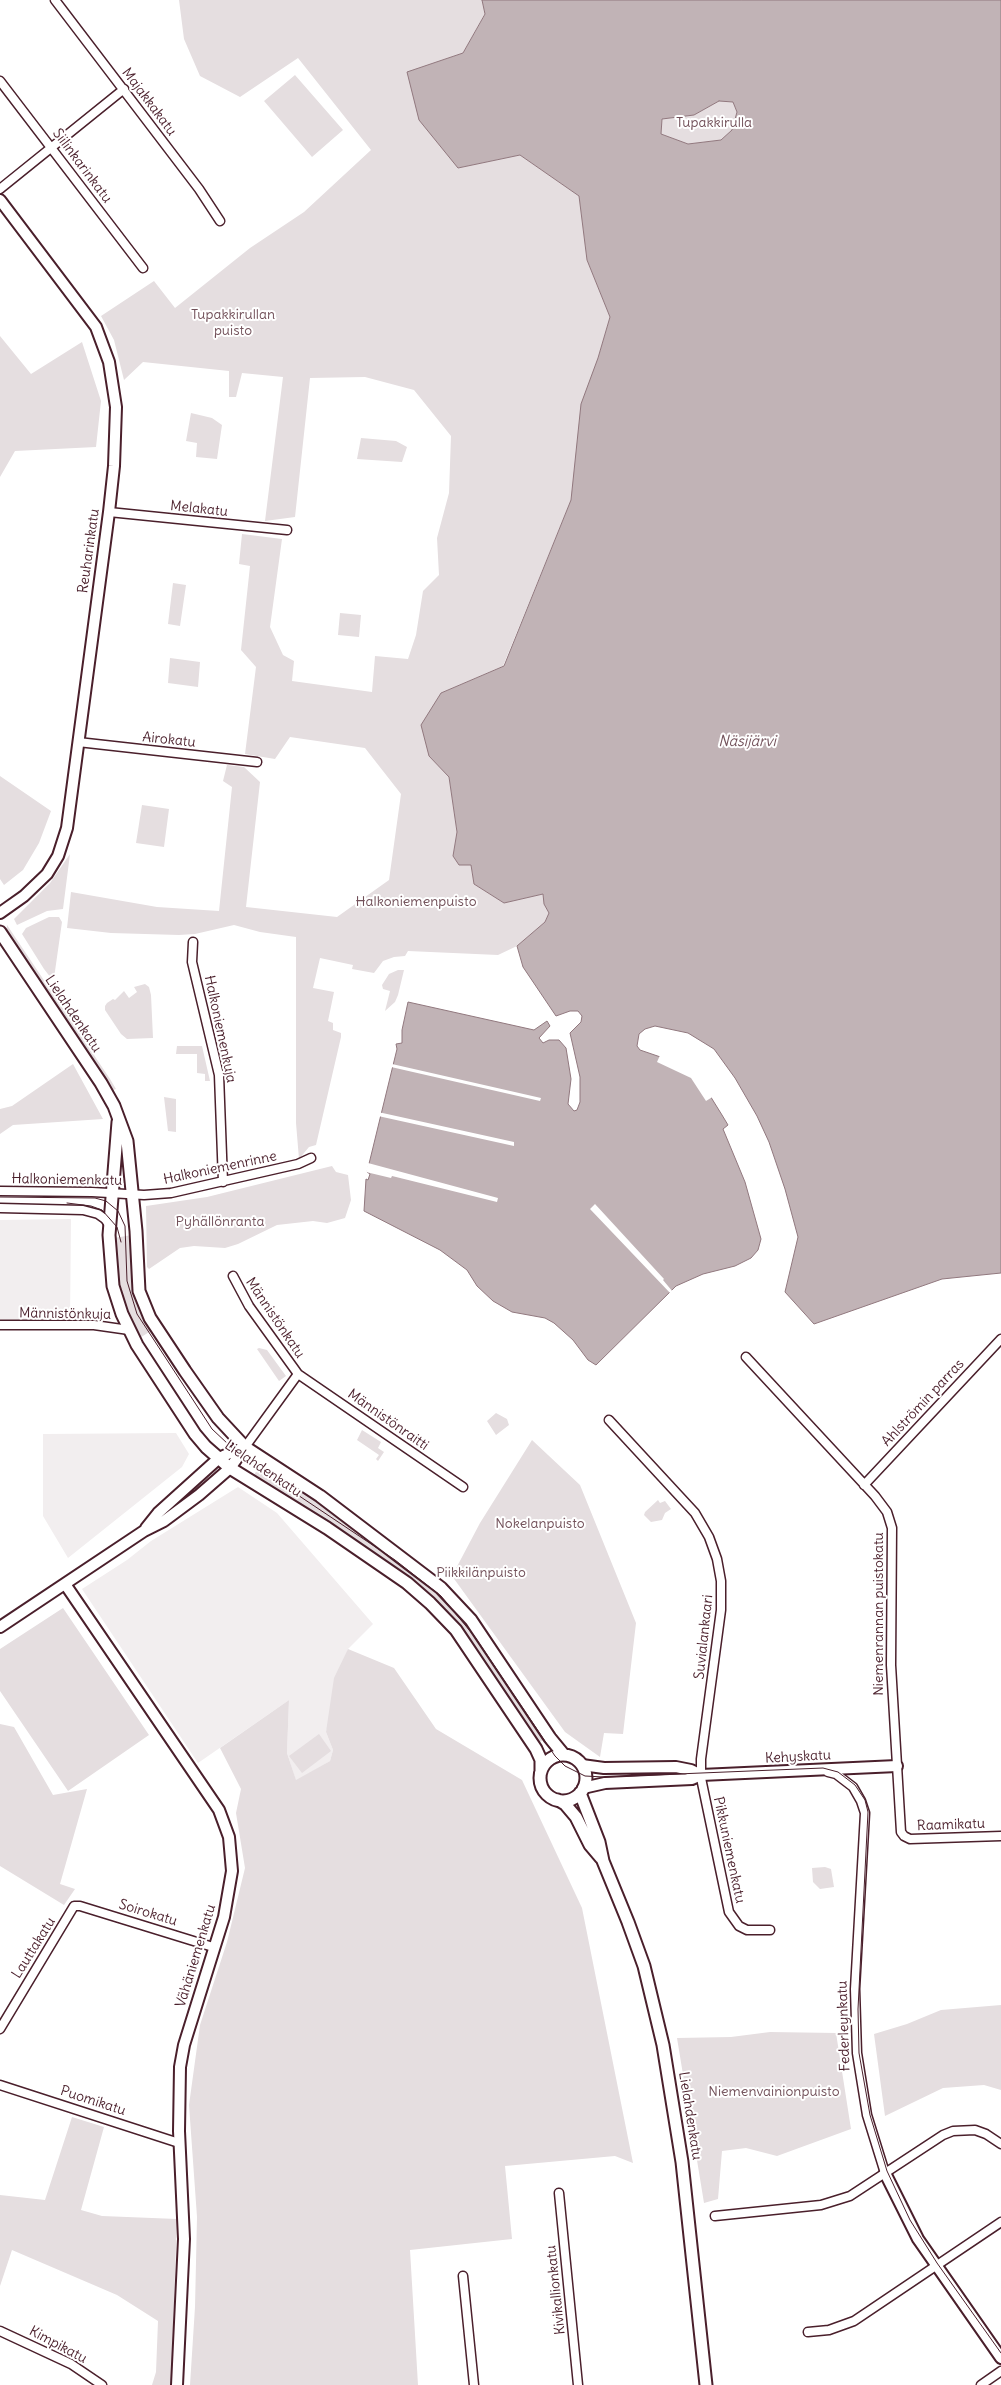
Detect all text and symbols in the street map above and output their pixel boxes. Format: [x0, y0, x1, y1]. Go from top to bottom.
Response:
street label: Majakkakatu [118, 65, 180, 139]
park label: Tupakkirulla [676, 115, 752, 131]
street label: Siilinkarinkatu [49, 126, 115, 206]
park label: Tupakkirullan puisto [191, 307, 275, 340]
street label: Melakatu [169, 498, 229, 520]
street label: Reuharinkatu [75, 508, 103, 594]
street label: Airokatu [142, 729, 196, 751]
water label: Näsijärvi [718, 733, 776, 751]
park label: Halkoniemenpuisto [355, 894, 477, 910]
street label: Lielahdenkatu [41, 972, 105, 1056]
street label: Halkoniemenkuja [200, 974, 240, 1084]
street label: Halkoniemenrinne [162, 1148, 278, 1188]
street label: Halkoniemenkatu [11, 1171, 123, 1189]
park label: Pyhällönranta [176, 1214, 264, 1230]
street label: Männistönkatu [242, 1275, 308, 1361]
street label: Männistönkuja [19, 1305, 111, 1323]
street label: Ahlströmin parras [878, 1356, 968, 1450]
street label: Männistönraitti [344, 1386, 432, 1454]
street label: Lielahdenkatu [221, 1437, 305, 1501]
park label: Nokelanpuisto [495, 1516, 585, 1532]
street label: Niemenrannan puistokatu [871, 1532, 887, 1696]
park label: Piikkilänpuisto [436, 1565, 526, 1581]
street label: Suvialankaari [691, 1594, 717, 1680]
street label: Kehyskatu [765, 1747, 831, 1767]
street label: Pikkuniemenkatu [709, 1795, 749, 1905]
street label: Raamikatu [917, 1815, 985, 1835]
street label: Soirokatu [117, 1896, 179, 1930]
street label: Vähäniemenkatu [172, 1902, 220, 2010]
street label: Lauttakatu [9, 1914, 59, 1982]
street label: Federleynkatu [834, 1980, 854, 2072]
street label: Lielahdenkatu [675, 2071, 705, 2161]
street label: Puomikatu [58, 2083, 128, 2119]
park label: Niemenvainionpuisto [708, 2084, 840, 2100]
street label: Kivikallionkatu [543, 2244, 569, 2336]
street label: Kimpikatu [26, 2323, 90, 2367]

